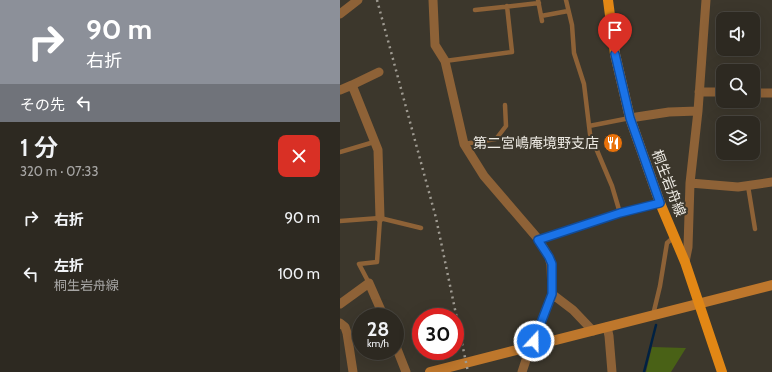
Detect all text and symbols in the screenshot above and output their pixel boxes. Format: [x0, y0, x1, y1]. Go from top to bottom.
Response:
text: 90 m [86, 12, 152, 46]
map controls [716, 12, 760, 160]
button: sound [716, 12, 760, 56]
pin [598, 13, 632, 54]
icon: right [20, 16, 72, 68]
icon: arrive [604, 19, 626, 41]
text: 右折 [86, 50, 122, 72]
button: search [716, 64, 760, 108]
icon: left [73, 92, 95, 114]
text: その先 [20, 96, 65, 114]
button: layers [716, 116, 760, 160]
restaurant icon: 第二宮嶋庵境野支店 [602, 132, 624, 154]
text: 1 分 [20, 133, 58, 162]
place label: 第二宮嶋庵境野支店 [473, 134, 599, 152]
button: close [278, 135, 320, 177]
street label: 桐生岩舟線 [648, 147, 690, 219]
text: 320 m · 07:33 [20, 163, 98, 179]
icon: right [20, 207, 42, 229]
text: 90 m [284, 209, 320, 227]
text: 右折 [54, 211, 84, 229]
text: 左折 [54, 257, 84, 275]
icon: left [20, 263, 42, 285]
text: 100 m [278, 265, 320, 283]
text: 桐生岩舟線 [54, 277, 119, 293]
speed limit sign: 30 [412, 308, 464, 360]
text: 28 [367, 317, 389, 341]
position arrow [513, 320, 555, 362]
text: km/h [367, 337, 389, 350]

